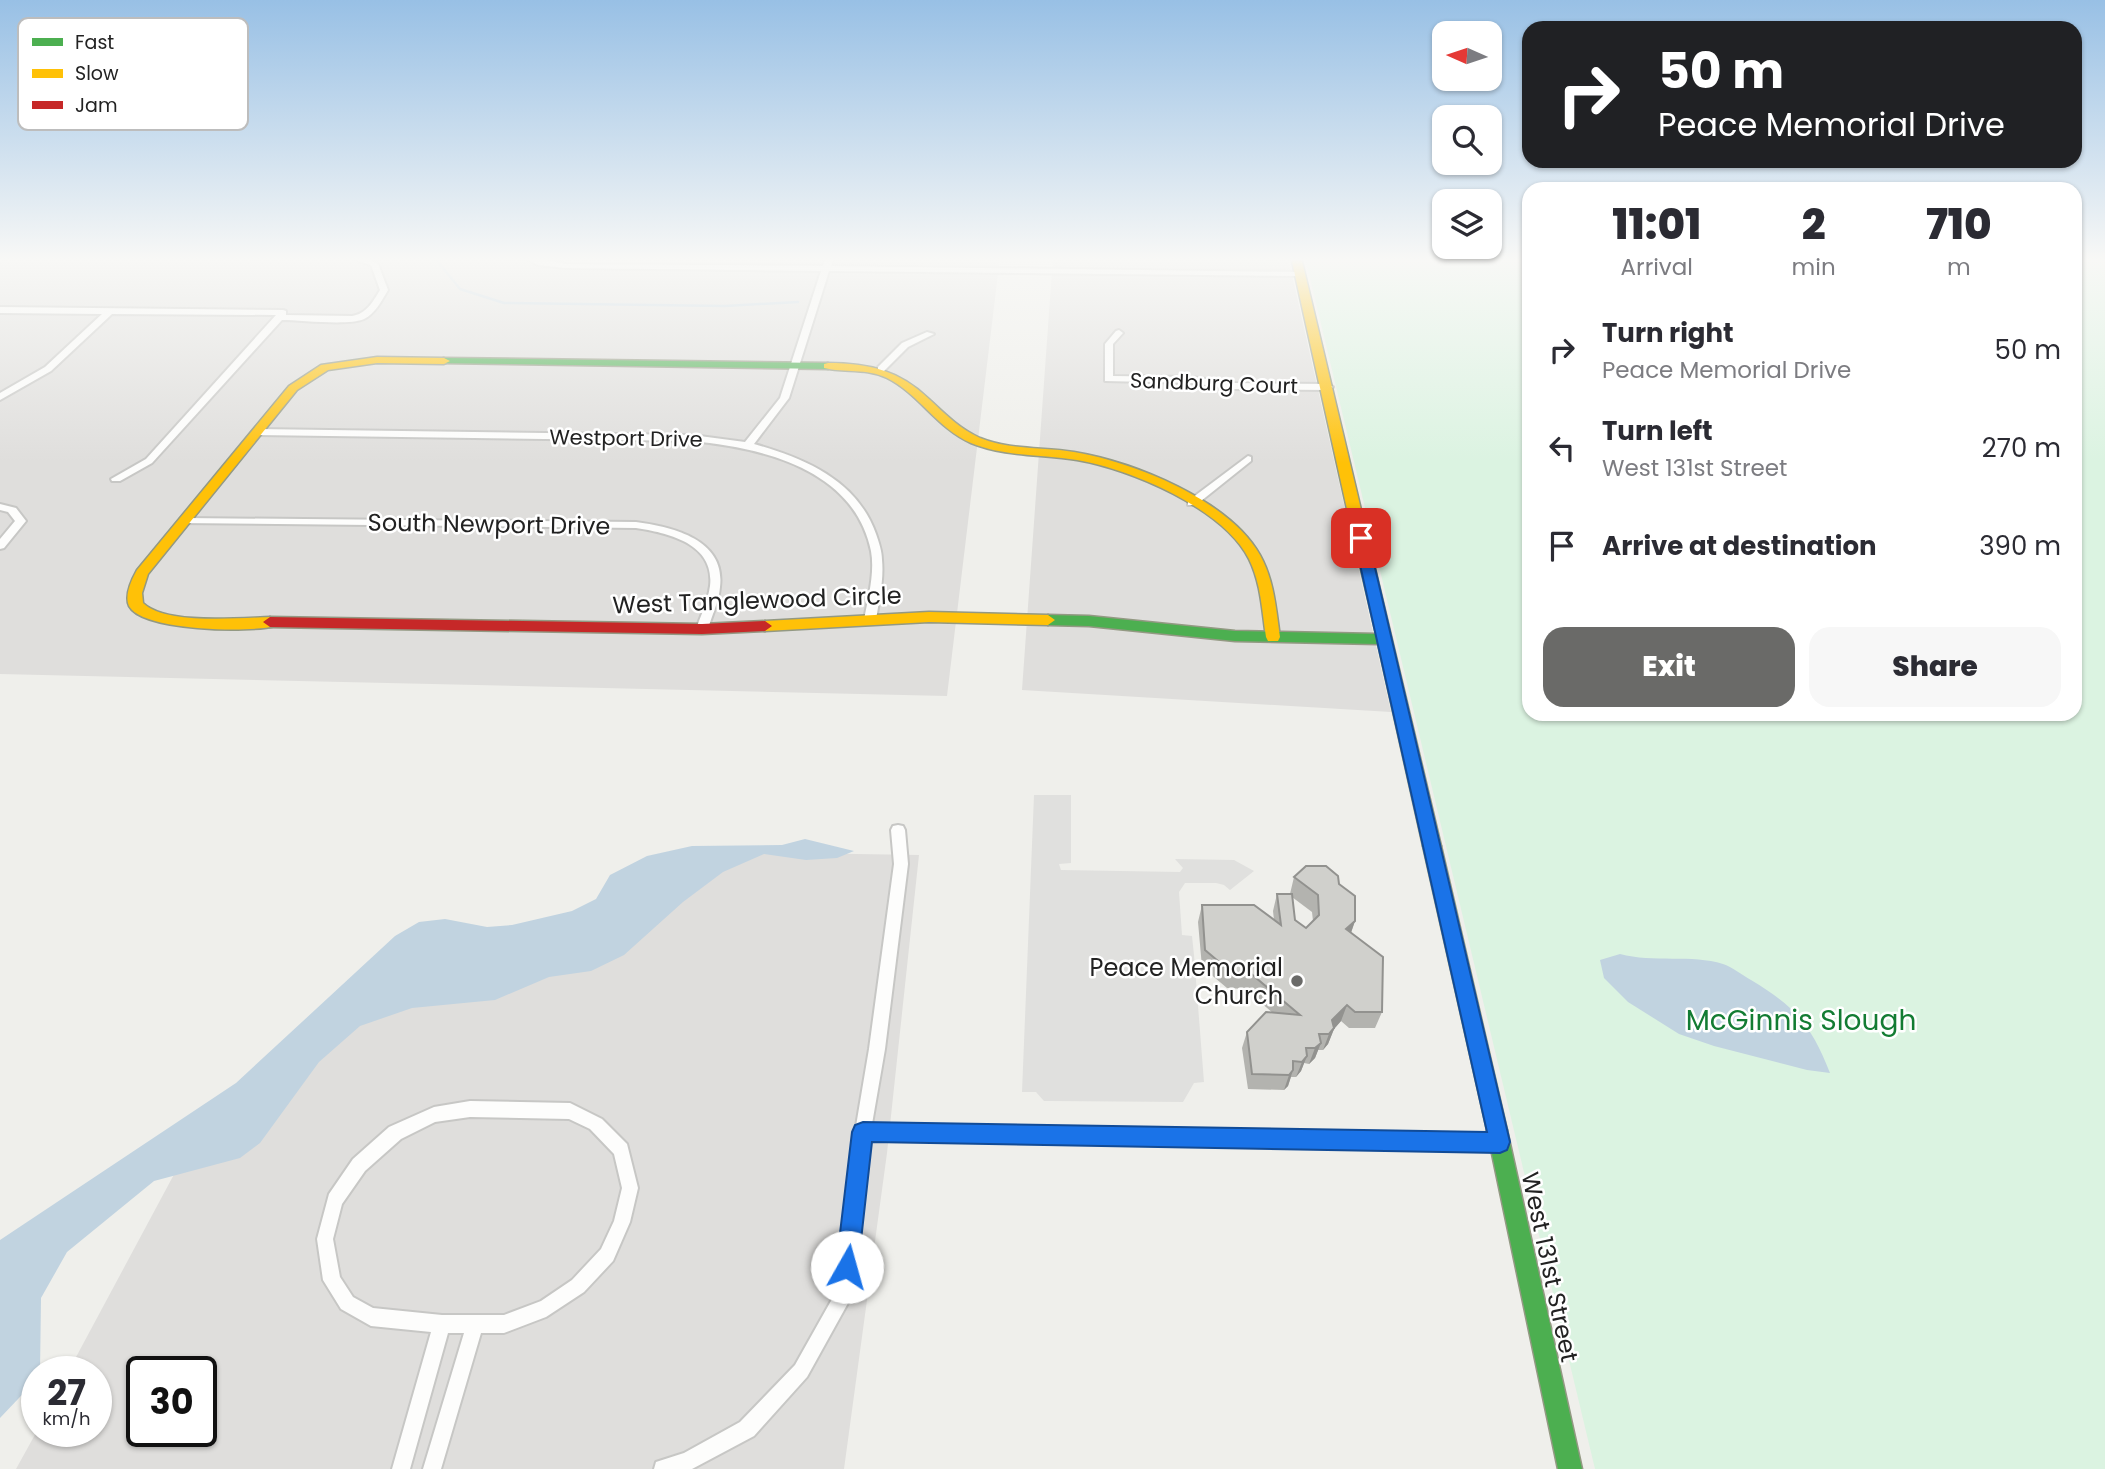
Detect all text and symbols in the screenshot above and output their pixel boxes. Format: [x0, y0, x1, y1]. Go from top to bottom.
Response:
legend [18, 18, 248, 130]
north arrow [1432, 21, 1502, 91]
map controls [1432, 21, 1502, 259]
text: Fast [75, 29, 114, 56]
text: 50 m [1658, 37, 1784, 105]
icon: right [1543, 49, 1634, 140]
text: Slow [75, 60, 119, 87]
text: Jam [75, 92, 117, 119]
text: Peace Memorial Drive [1658, 102, 2005, 147]
button: search [1432, 105, 1502, 175]
button: layers [1432, 189, 1502, 259]
text: 11:01 [1612, 195, 1701, 254]
text: 2 [1802, 195, 1826, 254]
text: 710 [1926, 195, 1992, 254]
text: Arrival [1621, 251, 1693, 283]
text: min [1792, 251, 1836, 283]
text: m [1947, 251, 1971, 283]
text: Turn right [1602, 315, 1734, 351]
icon: right [1543, 331, 1581, 369]
text: 50 m [1995, 332, 2061, 368]
text: Peace Memorial Drive [1602, 354, 1851, 386]
street label: Sandburg Court [1130, 366, 1298, 400]
text: Turn left [1602, 413, 1713, 449]
street label: Westport Drive [549, 422, 703, 454]
icon: left [1543, 429, 1581, 467]
text: 270 m [1982, 430, 2061, 466]
text: West 131st Street [1602, 452, 1787, 484]
street label: South Newport Drive [367, 505, 611, 543]
pin [1331, 508, 1391, 568]
icon: arrive [1342, 519, 1380, 557]
icon: arrive [1543, 527, 1581, 565]
text: Arrive at destination [1602, 528, 1877, 564]
text: 390 m [1979, 528, 2061, 564]
street label: West Tanglewood Circle [612, 578, 902, 622]
button: Exit [1543, 627, 1795, 707]
button: Share [1809, 627, 2061, 707]
place label: Peace Memorial Church [1090, 951, 1283, 1012]
marker: Peace Memorial Church [1289, 973, 1305, 989]
park label: McGinnis Slough [1686, 1001, 1916, 1040]
street label: West 131st Street [1514, 1169, 1586, 1365]
position arrow [810, 1230, 884, 1304]
speed limit sign: 30 [126, 1356, 217, 1447]
text: 27 [47, 1368, 86, 1417]
text: km/h [43, 1406, 90, 1431]

